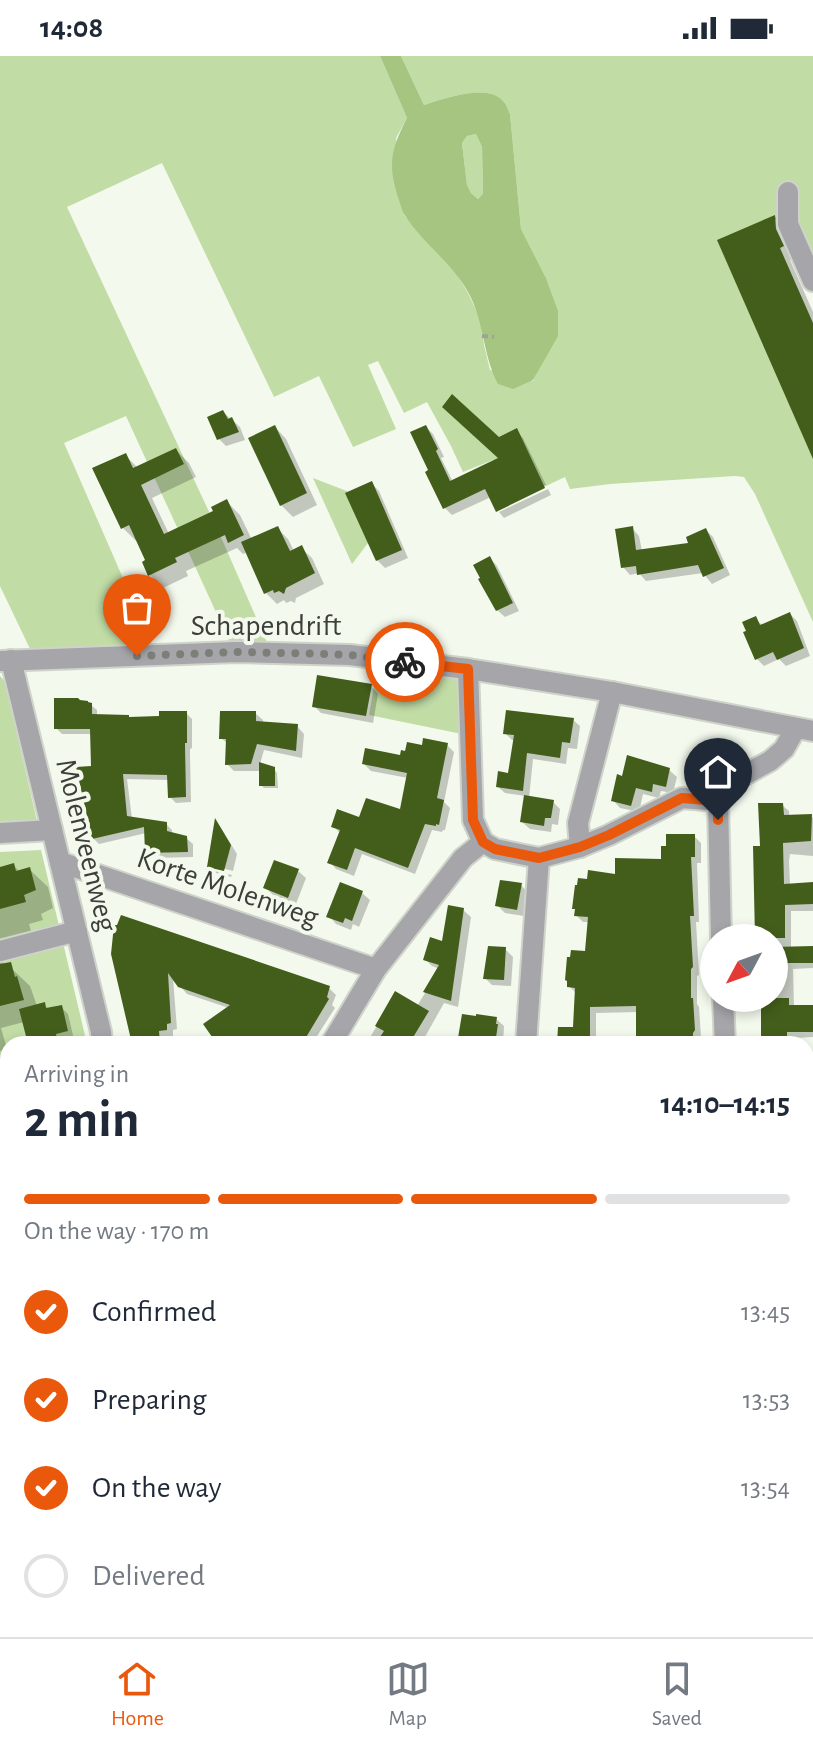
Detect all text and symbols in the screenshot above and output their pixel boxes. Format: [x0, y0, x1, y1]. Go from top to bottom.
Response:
text: 14:08 [40, 13, 103, 43]
pin [103, 574, 171, 656]
icon: bag [115, 586, 159, 630]
street label: Schapendrift [191, 611, 342, 641]
courier [365, 622, 445, 702]
icon: bike [383, 640, 427, 684]
pin [684, 738, 752, 820]
icon: home [696, 750, 740, 794]
street label: Molenveenweg [50, 756, 122, 935]
street label: Korte Molenweg [133, 843, 323, 933]
north arrow [700, 924, 788, 1012]
map controls [700, 924, 788, 1012]
text: Arriving in [24, 1061, 129, 1087]
text: 14:10–14:15 [660, 1089, 790, 1119]
text: 2 min [24, 1094, 139, 1146]
text: On the way · 170 m [24, 1218, 209, 1244]
icon: check [24, 1290, 68, 1334]
text: Confirmed [92, 1297, 216, 1327]
text: 13:45 [741, 1299, 790, 1325]
icon: check [24, 1378, 68, 1422]
text: Preparing [92, 1385, 207, 1415]
text: 13:53 [743, 1387, 790, 1413]
icon: check [24, 1466, 68, 1510]
text: On the way [92, 1473, 221, 1503]
text: 13:54 [741, 1475, 790, 1501]
text: Delivered [92, 1561, 205, 1591]
tab: Home [111, 1657, 164, 1731]
tab: Map [386, 1657, 430, 1731]
tab: Saved [652, 1657, 702, 1731]

